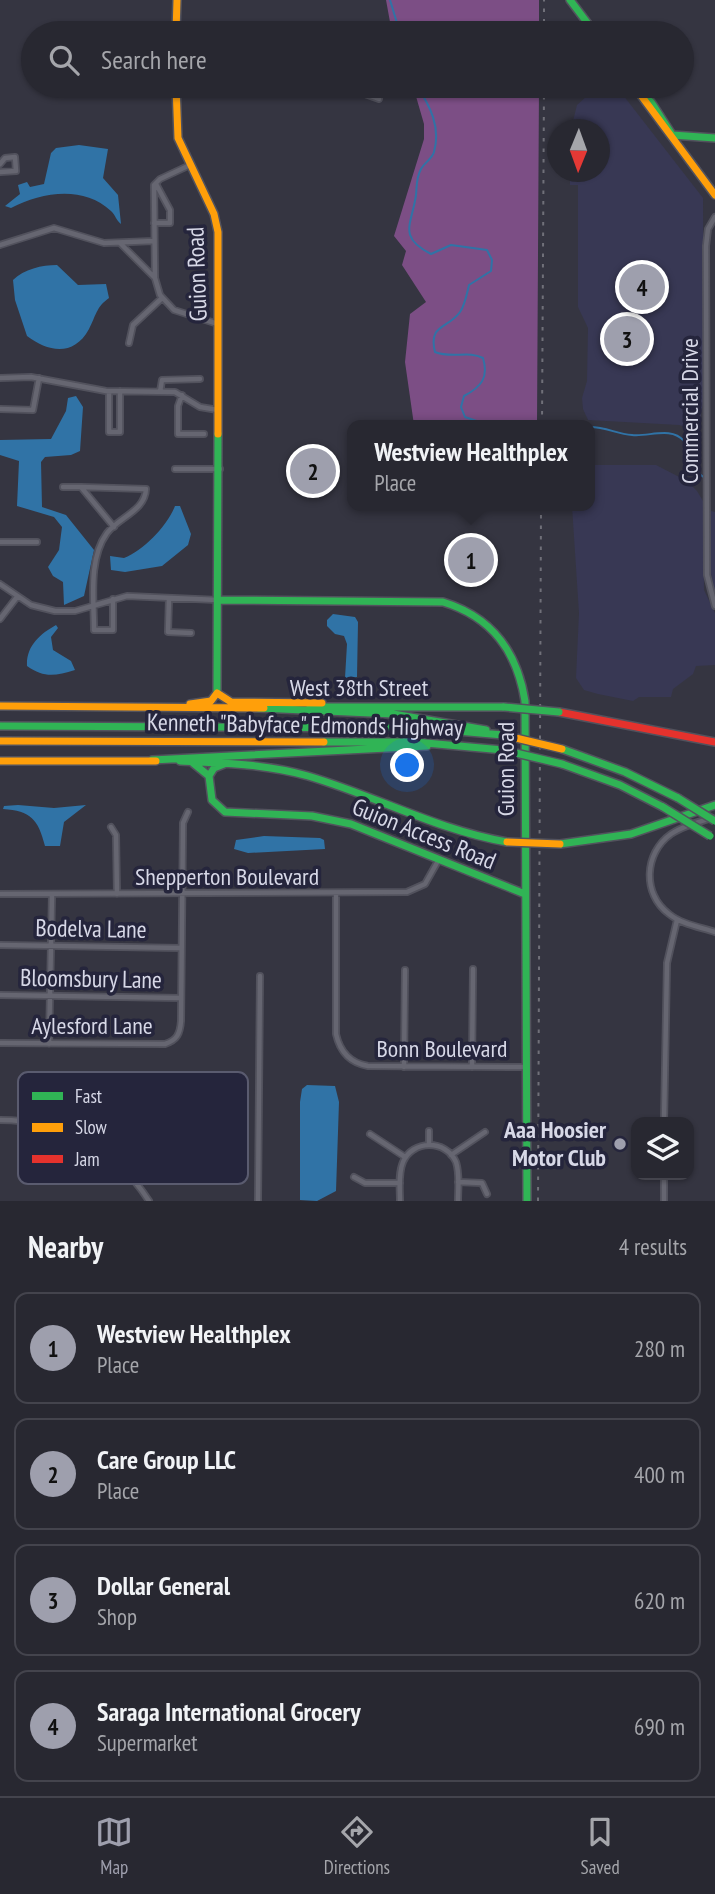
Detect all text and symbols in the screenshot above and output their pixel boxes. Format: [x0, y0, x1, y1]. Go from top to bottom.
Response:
search box [21, 21, 694, 98]
icon: search [45, 41, 83, 79]
text: Search here [101, 43, 207, 76]
north arrow [547, 119, 610, 182]
street label: Guion Road [179, 226, 214, 322]
pin: 4 [619, 261, 665, 313]
pin: 3 [604, 313, 650, 365]
street label: Commercial Drive [674, 338, 705, 484]
popup [347, 420, 595, 511]
text: Westview Healthplex [374, 435, 568, 468]
pin: 2 [290, 445, 336, 497]
text: Place [374, 468, 416, 497]
pin: 1 [448, 534, 494, 586]
street label: West 38th Street [290, 672, 429, 703]
street label: Kenneth "Babyface" Edmonds Highway [147, 706, 463, 743]
street label: Guion Road [490, 722, 521, 816]
your location [390, 748, 424, 782]
street label: Guion Access Road [348, 791, 501, 876]
street label: Shepperton Boulevard [135, 861, 319, 892]
street label: Bodelva Lane [35, 912, 147, 945]
street label: Bloomsbury Lane [20, 962, 162, 995]
street label: Aylesford Lane [31, 1010, 153, 1041]
street label: Bonn Boulevard [377, 1033, 507, 1064]
legend [18, 1072, 248, 1184]
text: Fast [75, 1084, 103, 1108]
place label: Aaa Hoosier Motor Club [503, 1114, 607, 1173]
text: Slow [75, 1115, 108, 1139]
map controls [631, 1117, 694, 1180]
button: layers [631, 1117, 694, 1180]
marker: Aaa Hoosier Motor Club [612, 1136, 628, 1152]
text: Jam [74, 1147, 100, 1171]
text: Nearby [28, 1227, 103, 1266]
text: 4 results [619, 1232, 687, 1261]
text: Westview Healthplex [97, 1317, 291, 1350]
text: 1 [48, 1334, 59, 1363]
text: 280 m [634, 1334, 685, 1363]
text: Place [97, 1350, 139, 1379]
text: Care Group LLC [97, 1443, 236, 1476]
text: 2 [48, 1460, 59, 1489]
text: 400 m [634, 1460, 685, 1489]
text: Place [97, 1476, 139, 1505]
text: Dollar General [97, 1569, 230, 1602]
text: 3 [48, 1586, 59, 1615]
text: 620 m [634, 1586, 685, 1615]
text: Shop [97, 1602, 137, 1631]
text: Saraga International Grocery [97, 1695, 361, 1728]
text: 4 [48, 1712, 59, 1741]
text: 690 m [634, 1712, 685, 1741]
text: Supermarket [97, 1728, 198, 1757]
tab: Map [95, 1813, 133, 1879]
tab: Directions [324, 1813, 390, 1879]
tab: Saved [581, 1813, 620, 1879]

